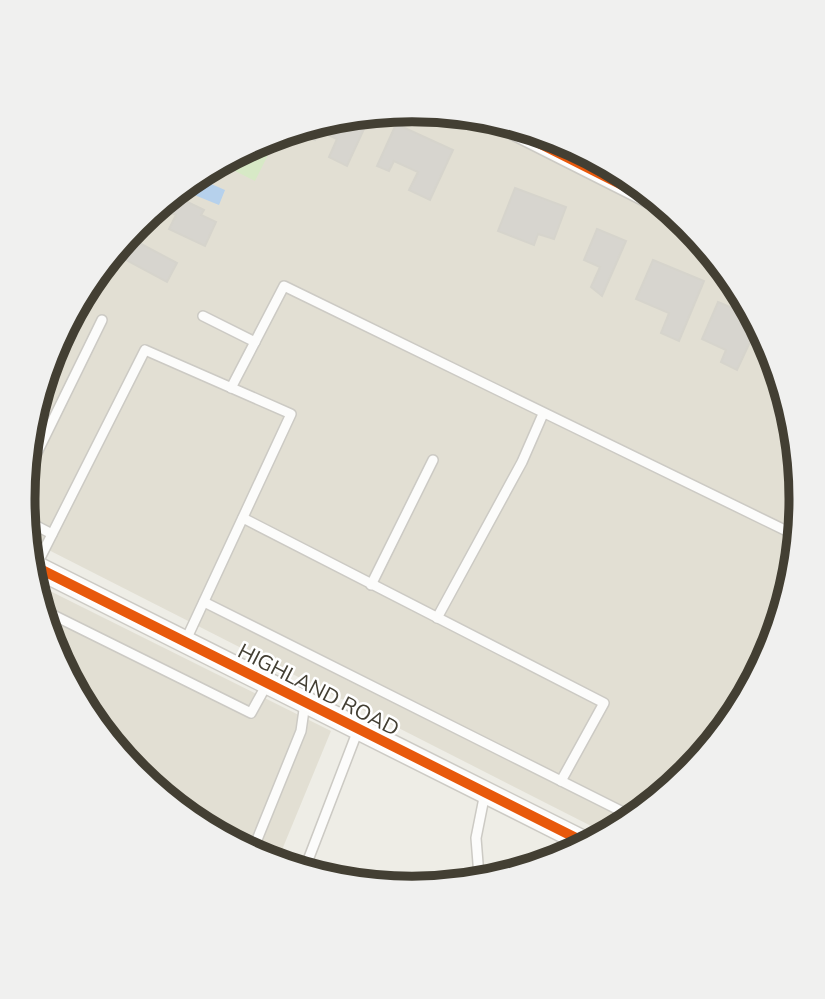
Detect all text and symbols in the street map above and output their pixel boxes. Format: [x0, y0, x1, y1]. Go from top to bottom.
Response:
street label: HIGHLAND ROAD [234, 637, 404, 741]

